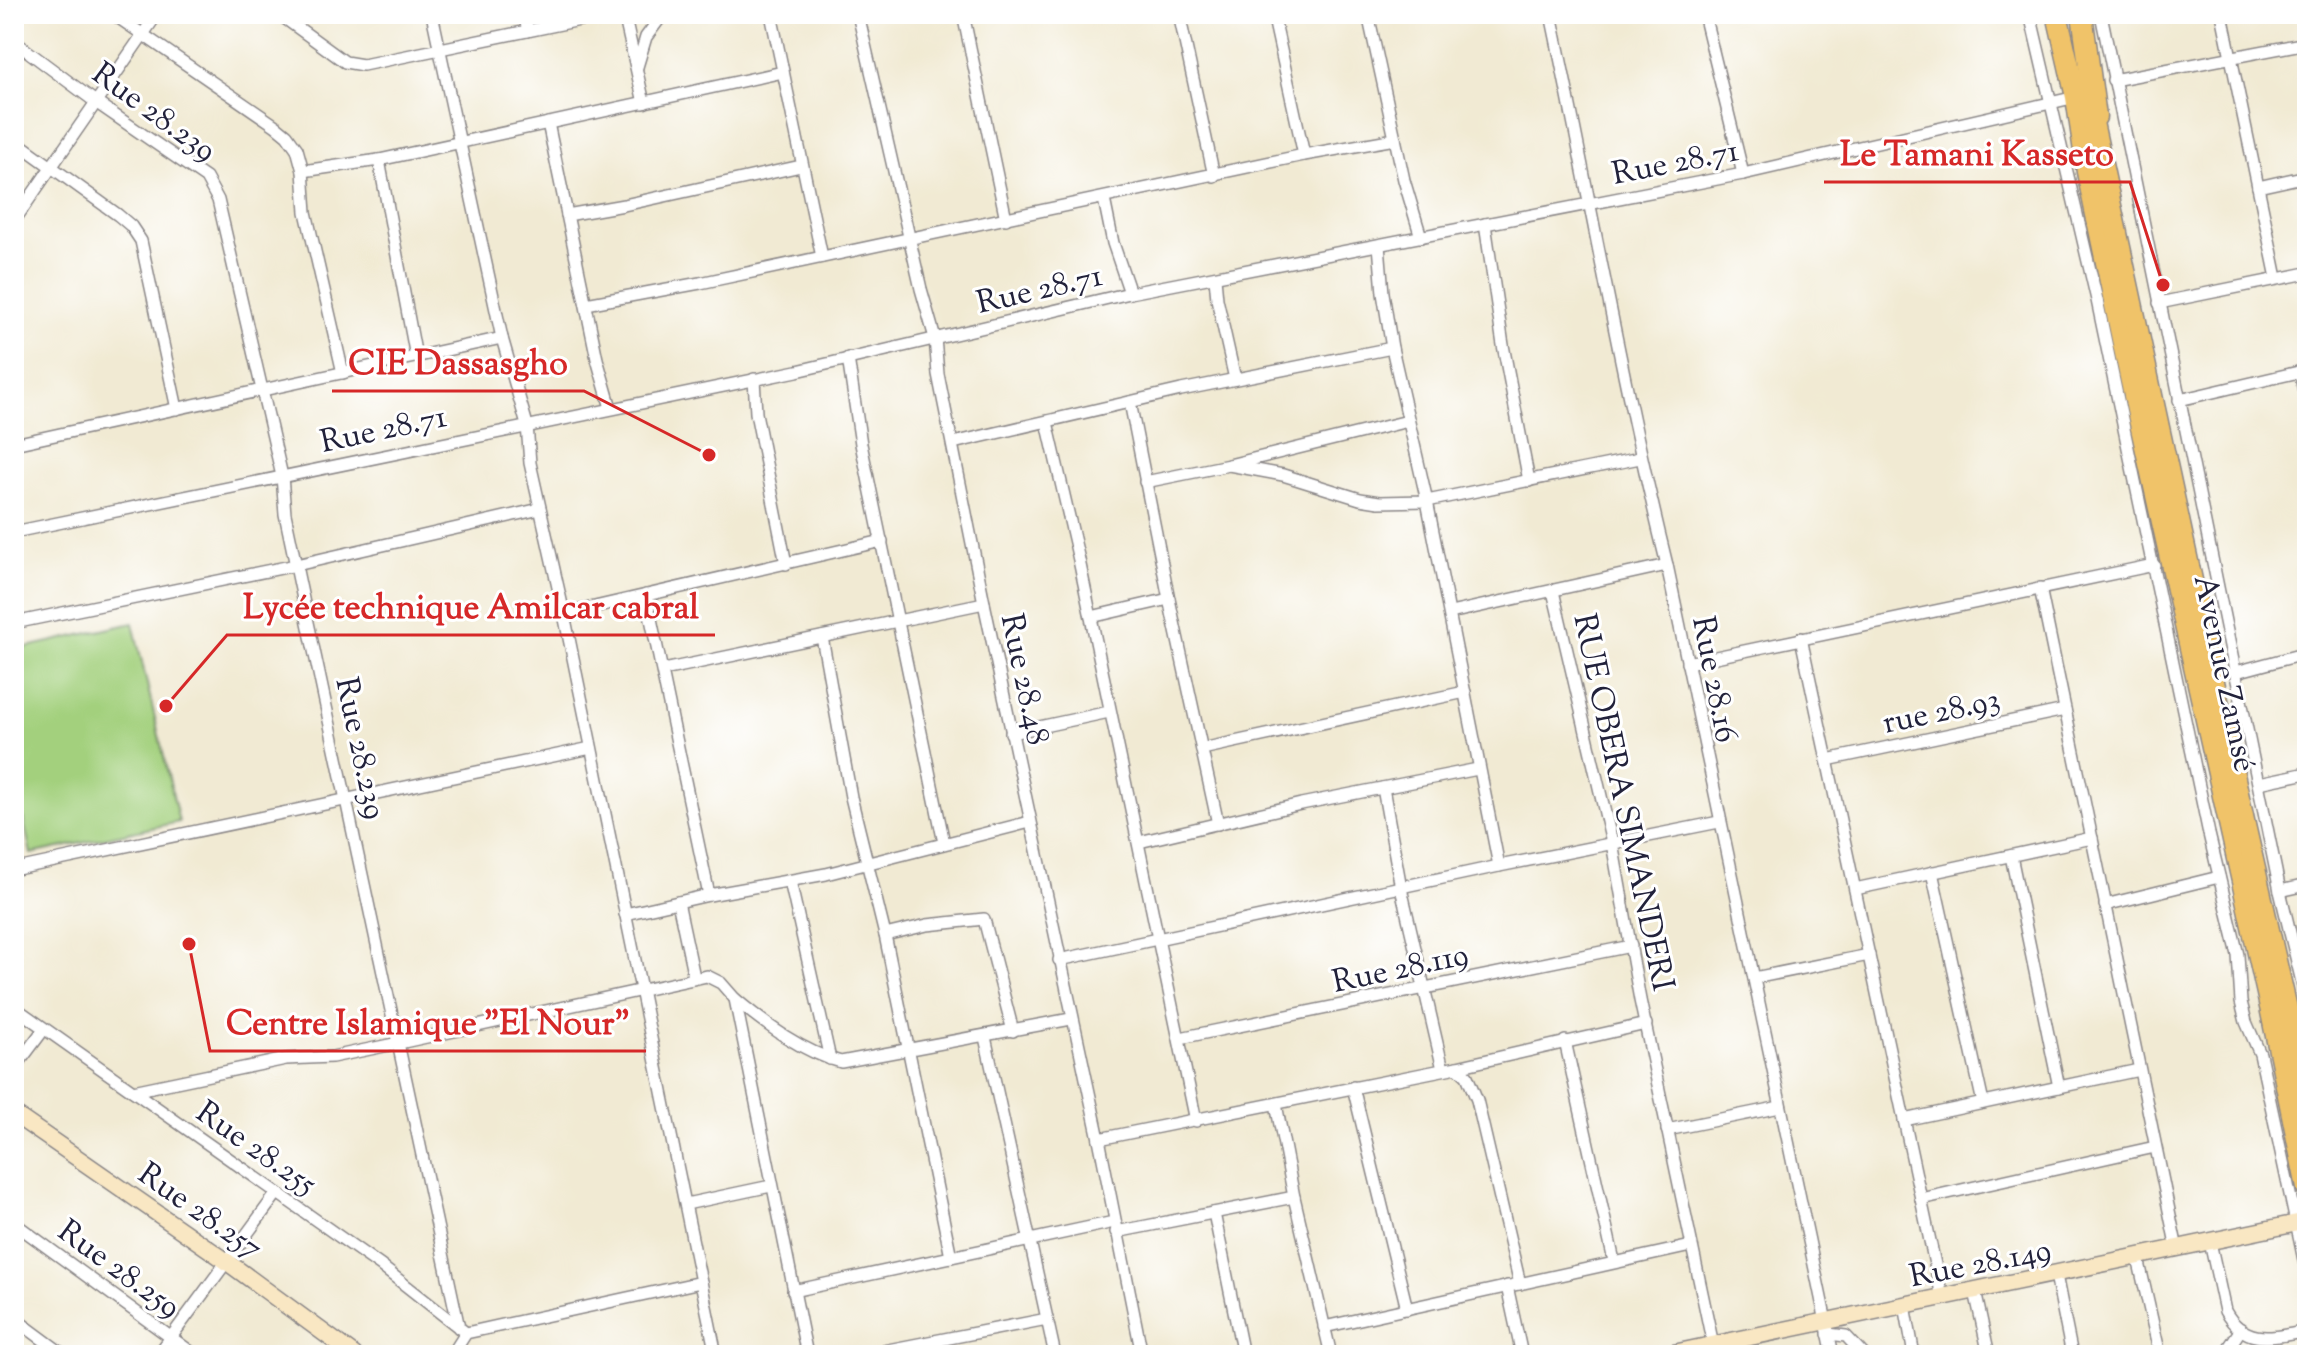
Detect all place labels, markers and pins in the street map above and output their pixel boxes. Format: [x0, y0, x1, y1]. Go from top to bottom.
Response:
callout: Le Tamani Kasseto [1824, 124, 2130, 182]
callout: CIE Dassasgho [332, 333, 584, 391]
callout: Lycée technique Amilcar cabral [227, 577, 715, 635]
callout: Centre Islamique "El Nour" [210, 993, 646, 1051]

